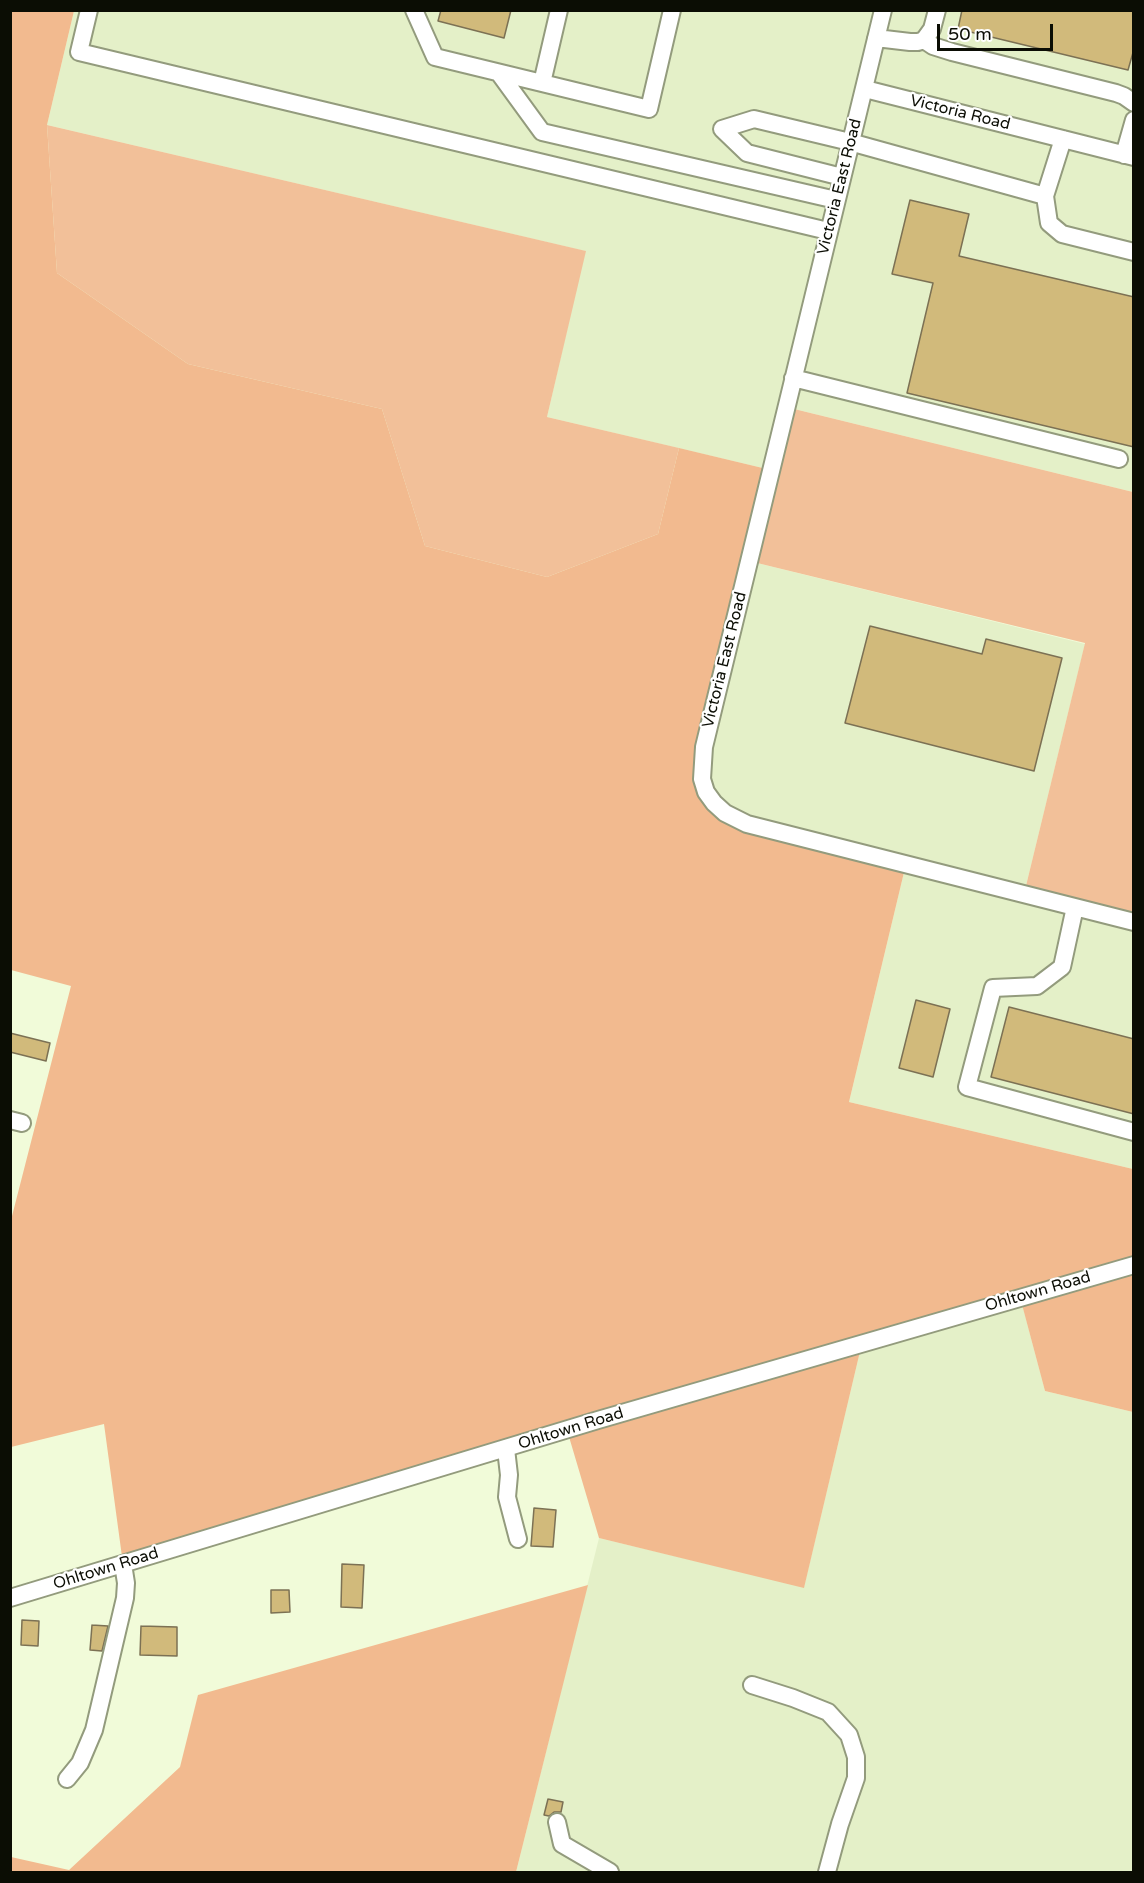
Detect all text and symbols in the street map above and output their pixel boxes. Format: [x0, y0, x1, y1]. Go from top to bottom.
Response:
scale bar [940, 12, 1056, 50]
text: 50 m [948, 23, 992, 45]
street label: Victoria Road [908, 91, 1012, 135]
street label: Victoria East Road [814, 117, 866, 257]
street label: Victoria East Road [699, 590, 751, 730]
street label: Ohltown Road [983, 1268, 1093, 1316]
street label: Ohltown Road [516, 1404, 626, 1454]
street label: Ohltown Road [51, 1544, 161, 1594]

